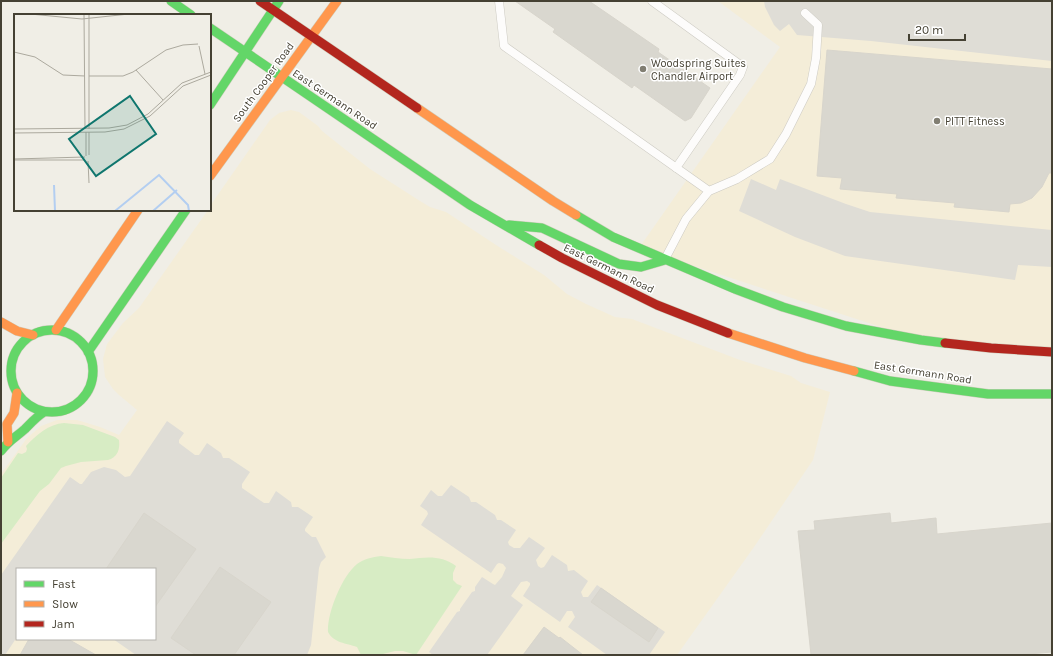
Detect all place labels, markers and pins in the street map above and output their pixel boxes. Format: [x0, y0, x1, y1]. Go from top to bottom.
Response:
place label: Woodspring Suites Chandler Airport [651, 57, 746, 83]
marker: Woodspring Suites Chandler Airport [638, 64, 648, 74]
place label: PITT Fitness [945, 115, 1005, 128]
marker: PITT Fitness [932, 116, 942, 126]

